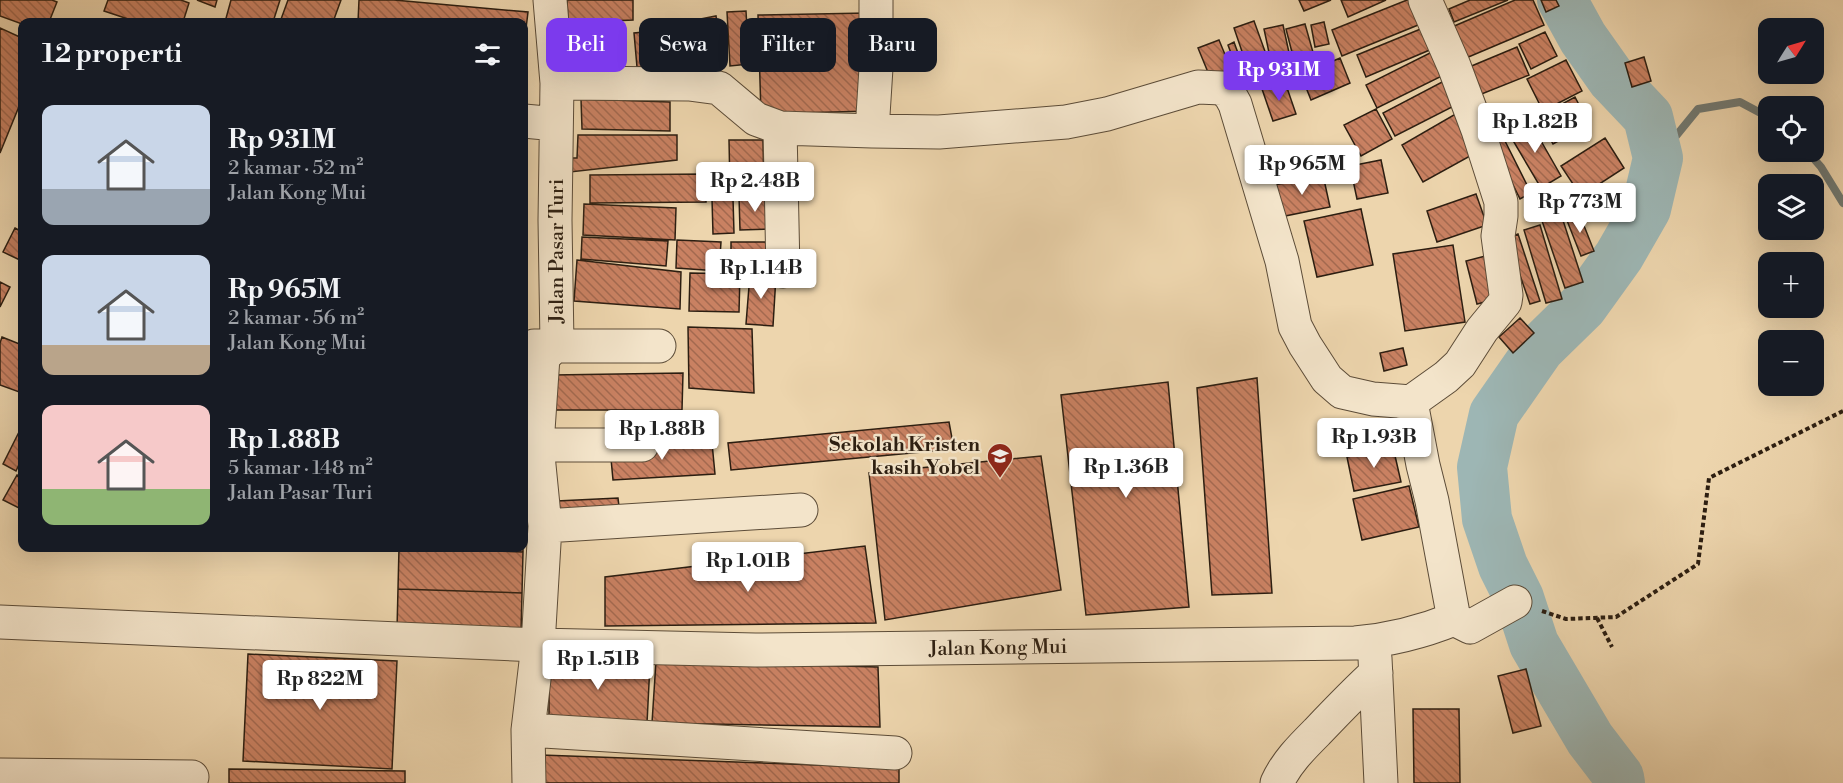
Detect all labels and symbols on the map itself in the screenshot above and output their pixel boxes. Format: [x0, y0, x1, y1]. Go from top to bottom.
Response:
north arrow [1758, 18, 1824, 84]
pin: Rp 931M [1224, 51, 1334, 102]
pin: Rp 1.82B [1473, 103, 1597, 154]
pin: Rp 965M [1247, 145, 1357, 196]
pin: Rp 2.48B [693, 162, 817, 213]
street label: Jalan Pasar Turi [545, 178, 570, 324]
pin: Rp 773M [1525, 183, 1635, 234]
pin: Rp 1.14B [699, 249, 823, 300]
pin: Rp 1.88B [600, 410, 724, 461]
pin: Rp 1.93B [1312, 418, 1436, 469]
place label: Sekolah Kristen kasih Yobel [829, 433, 981, 481]
school or university icon: Sekolah Kristen kasih Yobel [985, 441, 1015, 479]
pin: Rp 1.36B [1064, 448, 1188, 499]
pin: Rp 1.01B [686, 542, 810, 593]
street label: Jalan Kong Mui [928, 635, 1068, 662]
pin: Rp 1.51B [536, 640, 660, 691]
pin: Rp 822M [265, 660, 375, 711]

